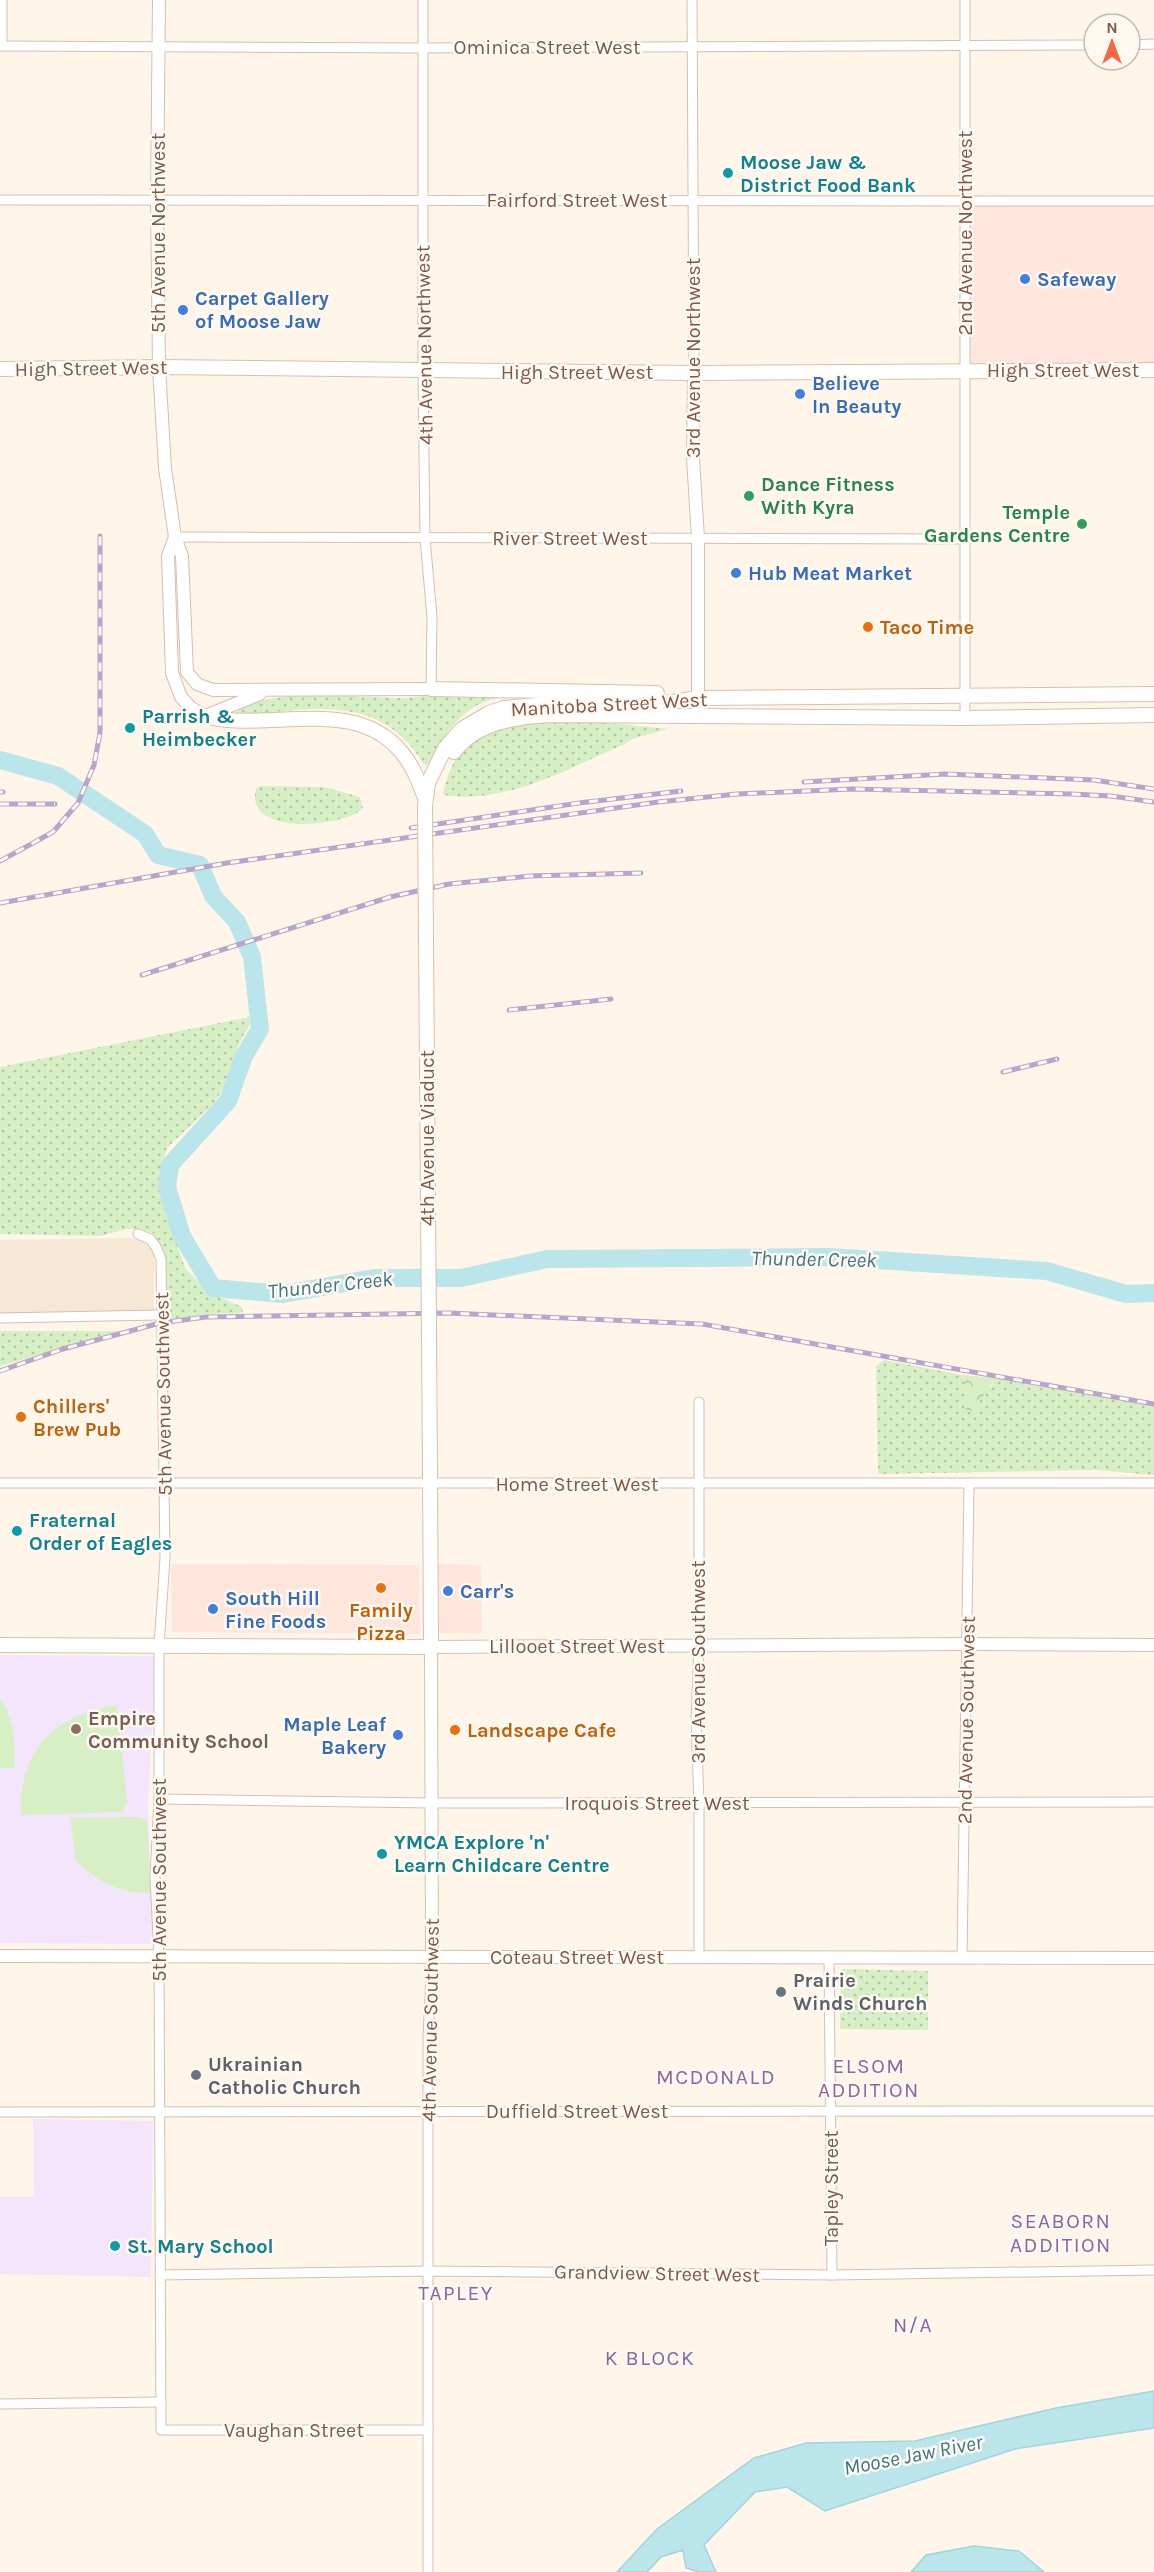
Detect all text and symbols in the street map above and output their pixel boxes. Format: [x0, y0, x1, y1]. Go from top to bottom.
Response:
north arrow [1082, 12, 1142, 72]
text: N [1106, 18, 1118, 37]
street label: Ominica Street West [454, 36, 641, 59]
street label: 2nd Avenue Northwest [954, 130, 977, 336]
street label: 5th Avenue Northwest [147, 132, 170, 333]
place label: Moose Jaw & District Food Bank [740, 151, 916, 197]
marker: Moose Jaw & District Food Bank [721, 166, 735, 180]
street label: Fairford Street West [487, 189, 668, 212]
street label: 4th Avenue Northwest [411, 244, 438, 445]
street label: 3rd Avenue Northwest [682, 257, 705, 458]
place label: Safeway [1037, 268, 1116, 291]
marker: Safeway [1018, 272, 1032, 286]
place label: Carpet Gallery of Moose Jaw [195, 287, 329, 333]
marker: Carpet Gallery of Moose Jaw [176, 303, 190, 317]
street label: High Street West [14, 356, 168, 381]
street label: High Street West [987, 359, 1140, 382]
street label: High Street West [501, 361, 654, 384]
place label: Believe In Beauty [812, 372, 901, 418]
marker: Believe In Beauty [793, 387, 807, 401]
place label: Dance Fitness With Kyra [761, 473, 895, 519]
marker: Dance Fitness With Kyra [742, 489, 756, 503]
place label: Temple Gardens Centre [924, 501, 1070, 547]
marker: Temple Gardens Centre [1075, 517, 1089, 531]
street label: River Street West [492, 527, 648, 550]
place label: Hub Meat Market [748, 562, 912, 585]
marker: Hub Meat Market [729, 566, 743, 580]
place label: Taco Time [880, 616, 974, 639]
marker: Taco Time [861, 620, 875, 634]
street label: Manitoba Street West [510, 688, 709, 721]
place label: Parrish & Heimbecker [142, 705, 256, 751]
marker: Parrish & Heimbecker [123, 721, 137, 735]
street label: 4th Avenue Viaduct [416, 1049, 439, 1226]
water label: Thunder Creek [751, 1246, 877, 1272]
water label: Thunder Creek [266, 1266, 394, 1303]
street label: 5th Avenue Southwest [150, 1291, 177, 1496]
place label: Chillers' Brew Pub [33, 1395, 121, 1441]
marker: Chillers' Brew Pub [14, 1410, 28, 1424]
street label: Home Street West [495, 1473, 659, 1496]
place label: Fraternal Order of Eagles [29, 1509, 172, 1555]
marker: Fraternal Order of Eagles [10, 1524, 24, 1538]
street label: 3rd Avenue Southwest [687, 1560, 710, 1764]
place label: Carr's [460, 1580, 514, 1603]
marker: Family Pizza [374, 1581, 388, 1595]
marker: Carr's [441, 1584, 455, 1598]
place label: South Hill Fine Foods [225, 1587, 326, 1633]
place label: Family Pizza [349, 1599, 413, 1645]
marker: South Hill Fine Foods [206, 1602, 220, 1616]
street label: 2nd Avenue Southwest [953, 1615, 980, 1824]
street label: Lillooet Street West [489, 1635, 666, 1658]
place label: Empire Community School [88, 1707, 269, 1753]
place label: Maple Leaf Bakery [283, 1713, 387, 1759]
place label: Landscape Cafe [467, 1719, 616, 1742]
marker: Empire Community School [69, 1722, 83, 1736]
marker: Landscape Cafe [448, 1723, 462, 1737]
marker: Maple Leaf Bakery [391, 1728, 405, 1742]
street label: 5th Avenue Southwest [148, 1778, 171, 1982]
street label: Iroquois Street West [565, 1792, 750, 1815]
place label: YMCA Explore 'n' Learn Childcare Centre [394, 1831, 609, 1877]
marker: YMCA Explore 'n' Learn Childcare Centre [375, 1847, 389, 1861]
street label: 4th Avenue Southwest [417, 1918, 444, 2122]
street label: Coteau Street West [490, 1946, 664, 1969]
place label: Prairie Winds Church [793, 1969, 927, 2015]
marker: Prairie Winds Church [774, 1985, 788, 1999]
place label: Ukrainian Catholic Church [208, 2053, 361, 2099]
district label: ELSOM ADDITION [818, 2054, 920, 2102]
district label: MCDONALD [656, 2065, 776, 2089]
marker: Ukrainian Catholic Church [189, 2068, 203, 2082]
street label: Duffield Street West [486, 2100, 669, 2123]
street label: Tapley Street [820, 2130, 843, 2246]
district label: SEABORN ADDITION [1010, 2209, 1112, 2257]
place label: St. Mary School [127, 2235, 274, 2258]
marker: St. Mary School [108, 2239, 122, 2253]
street label: Grandview Street West [554, 2260, 761, 2287]
district label: TAPLEY [418, 2281, 494, 2305]
district label: N/A [893, 2313, 933, 2337]
district label: K BLOCK [605, 2346, 695, 2370]
street label: Vaughan Street [224, 2419, 364, 2442]
water label: Moose Jaw River [842, 2430, 985, 2480]

